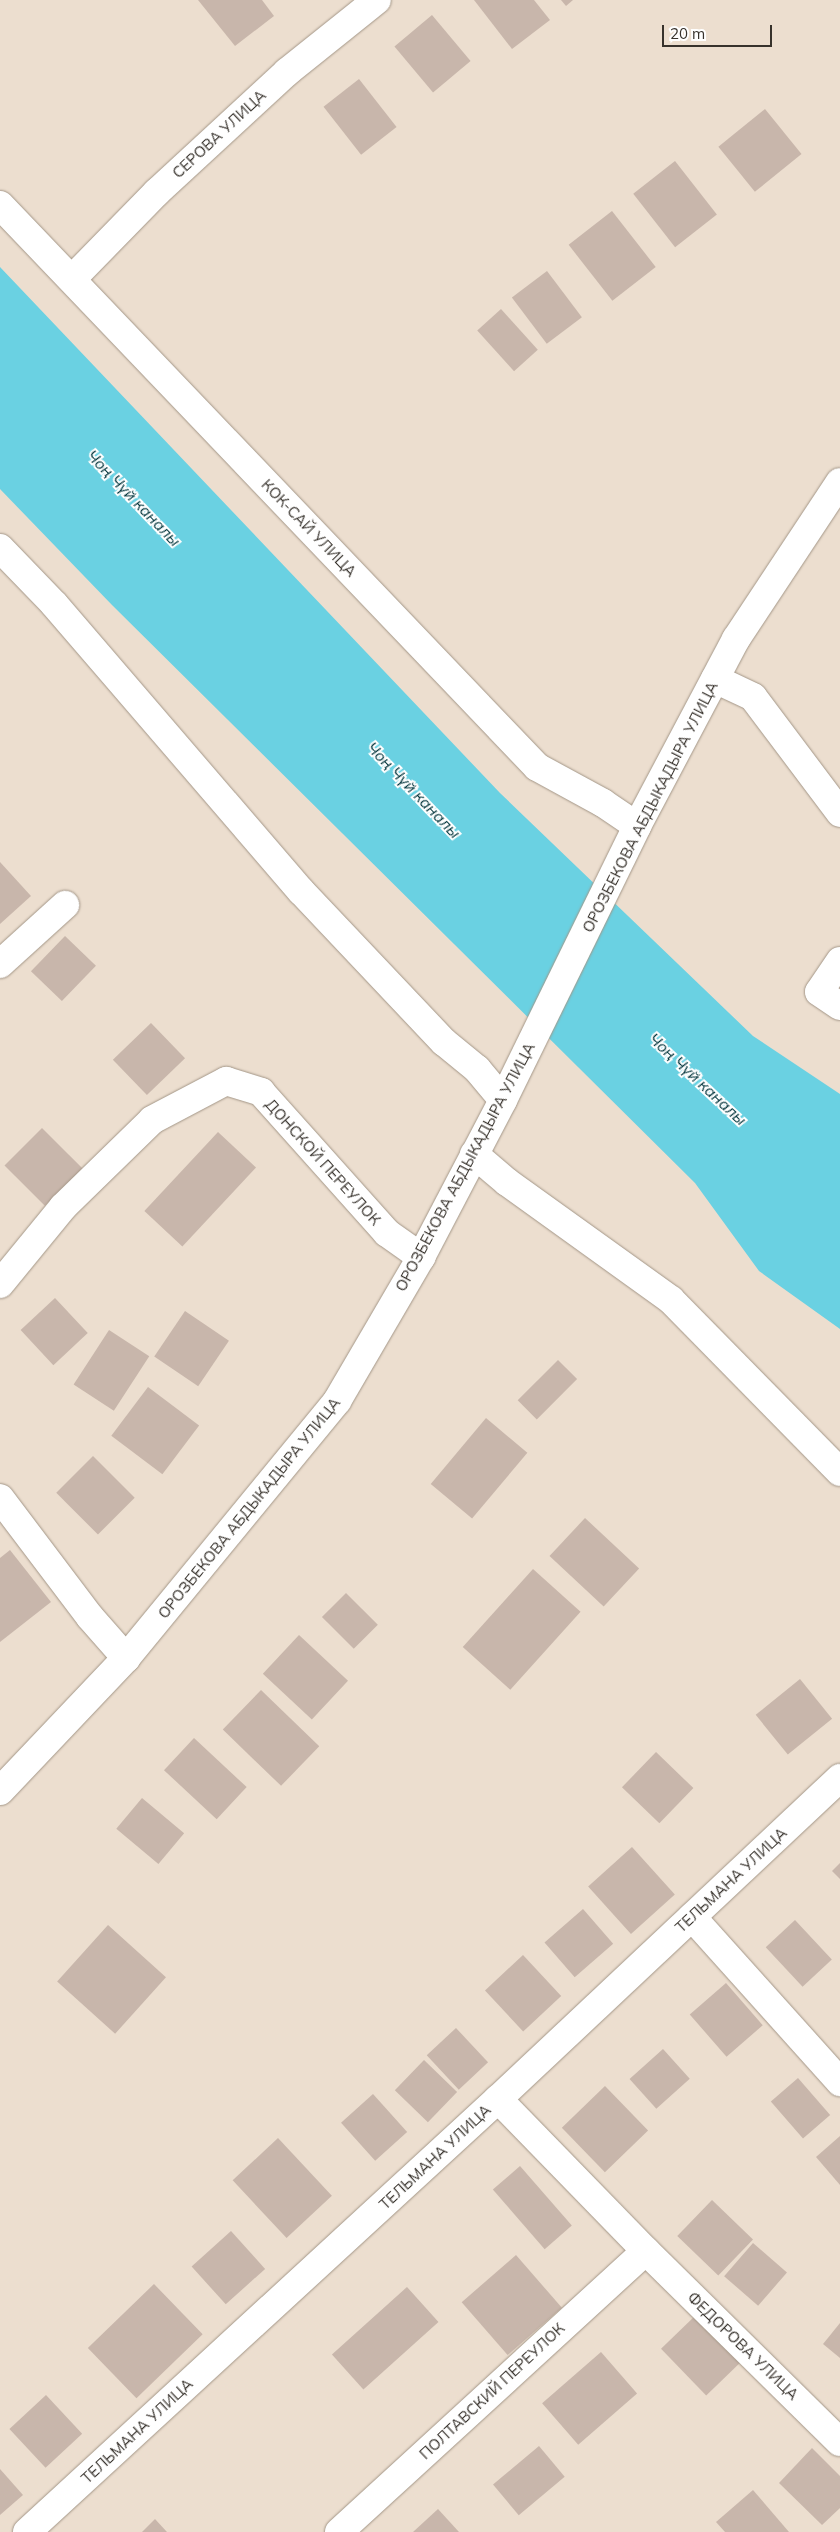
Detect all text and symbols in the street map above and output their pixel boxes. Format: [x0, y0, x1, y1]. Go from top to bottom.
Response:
scale bar [665, 15, 775, 47]
text: 20 m [670, 24, 705, 43]
street label: СЕРОВА УЛИЦА [169, 86, 269, 182]
water label: Чоң Чүй каналы [83, 446, 185, 550]
street label: КОК-САЙ УЛИЦА [258, 476, 360, 580]
street label: ОРОЗБЕКОВА АБДЫКАДЫРА УЛИЦА [579, 679, 721, 935]
water label: Чоң Чүй каналы [363, 738, 465, 842]
water label: Чоң Чүй каналы [645, 1029, 751, 1129]
street label: ОРОЗБЕКОВА АБДЫКАДЫРА УЛИЦА [392, 1040, 538, 1294]
street label: ДОНСКОЙ ПЕРЕУЛОК [262, 1095, 384, 1229]
street label: ОРОЗБЕКОВА АБДЫКАДЫРА УЛИЦА [154, 1394, 344, 1622]
street label: ТЕЛЬМАНА УЛИЦА [672, 1824, 790, 1936]
street label: ТЕЛЬМАНА УЛИЦА [376, 2101, 494, 2213]
street label: ФЕДОРОВА УЛИЦА [684, 2288, 802, 2404]
street label: ПОЛТАВСКИЙ ПЕРЕУЛОК [416, 2319, 568, 2463]
street label: ТЕЛЬМАНА УЛИЦА [78, 2375, 196, 2487]

